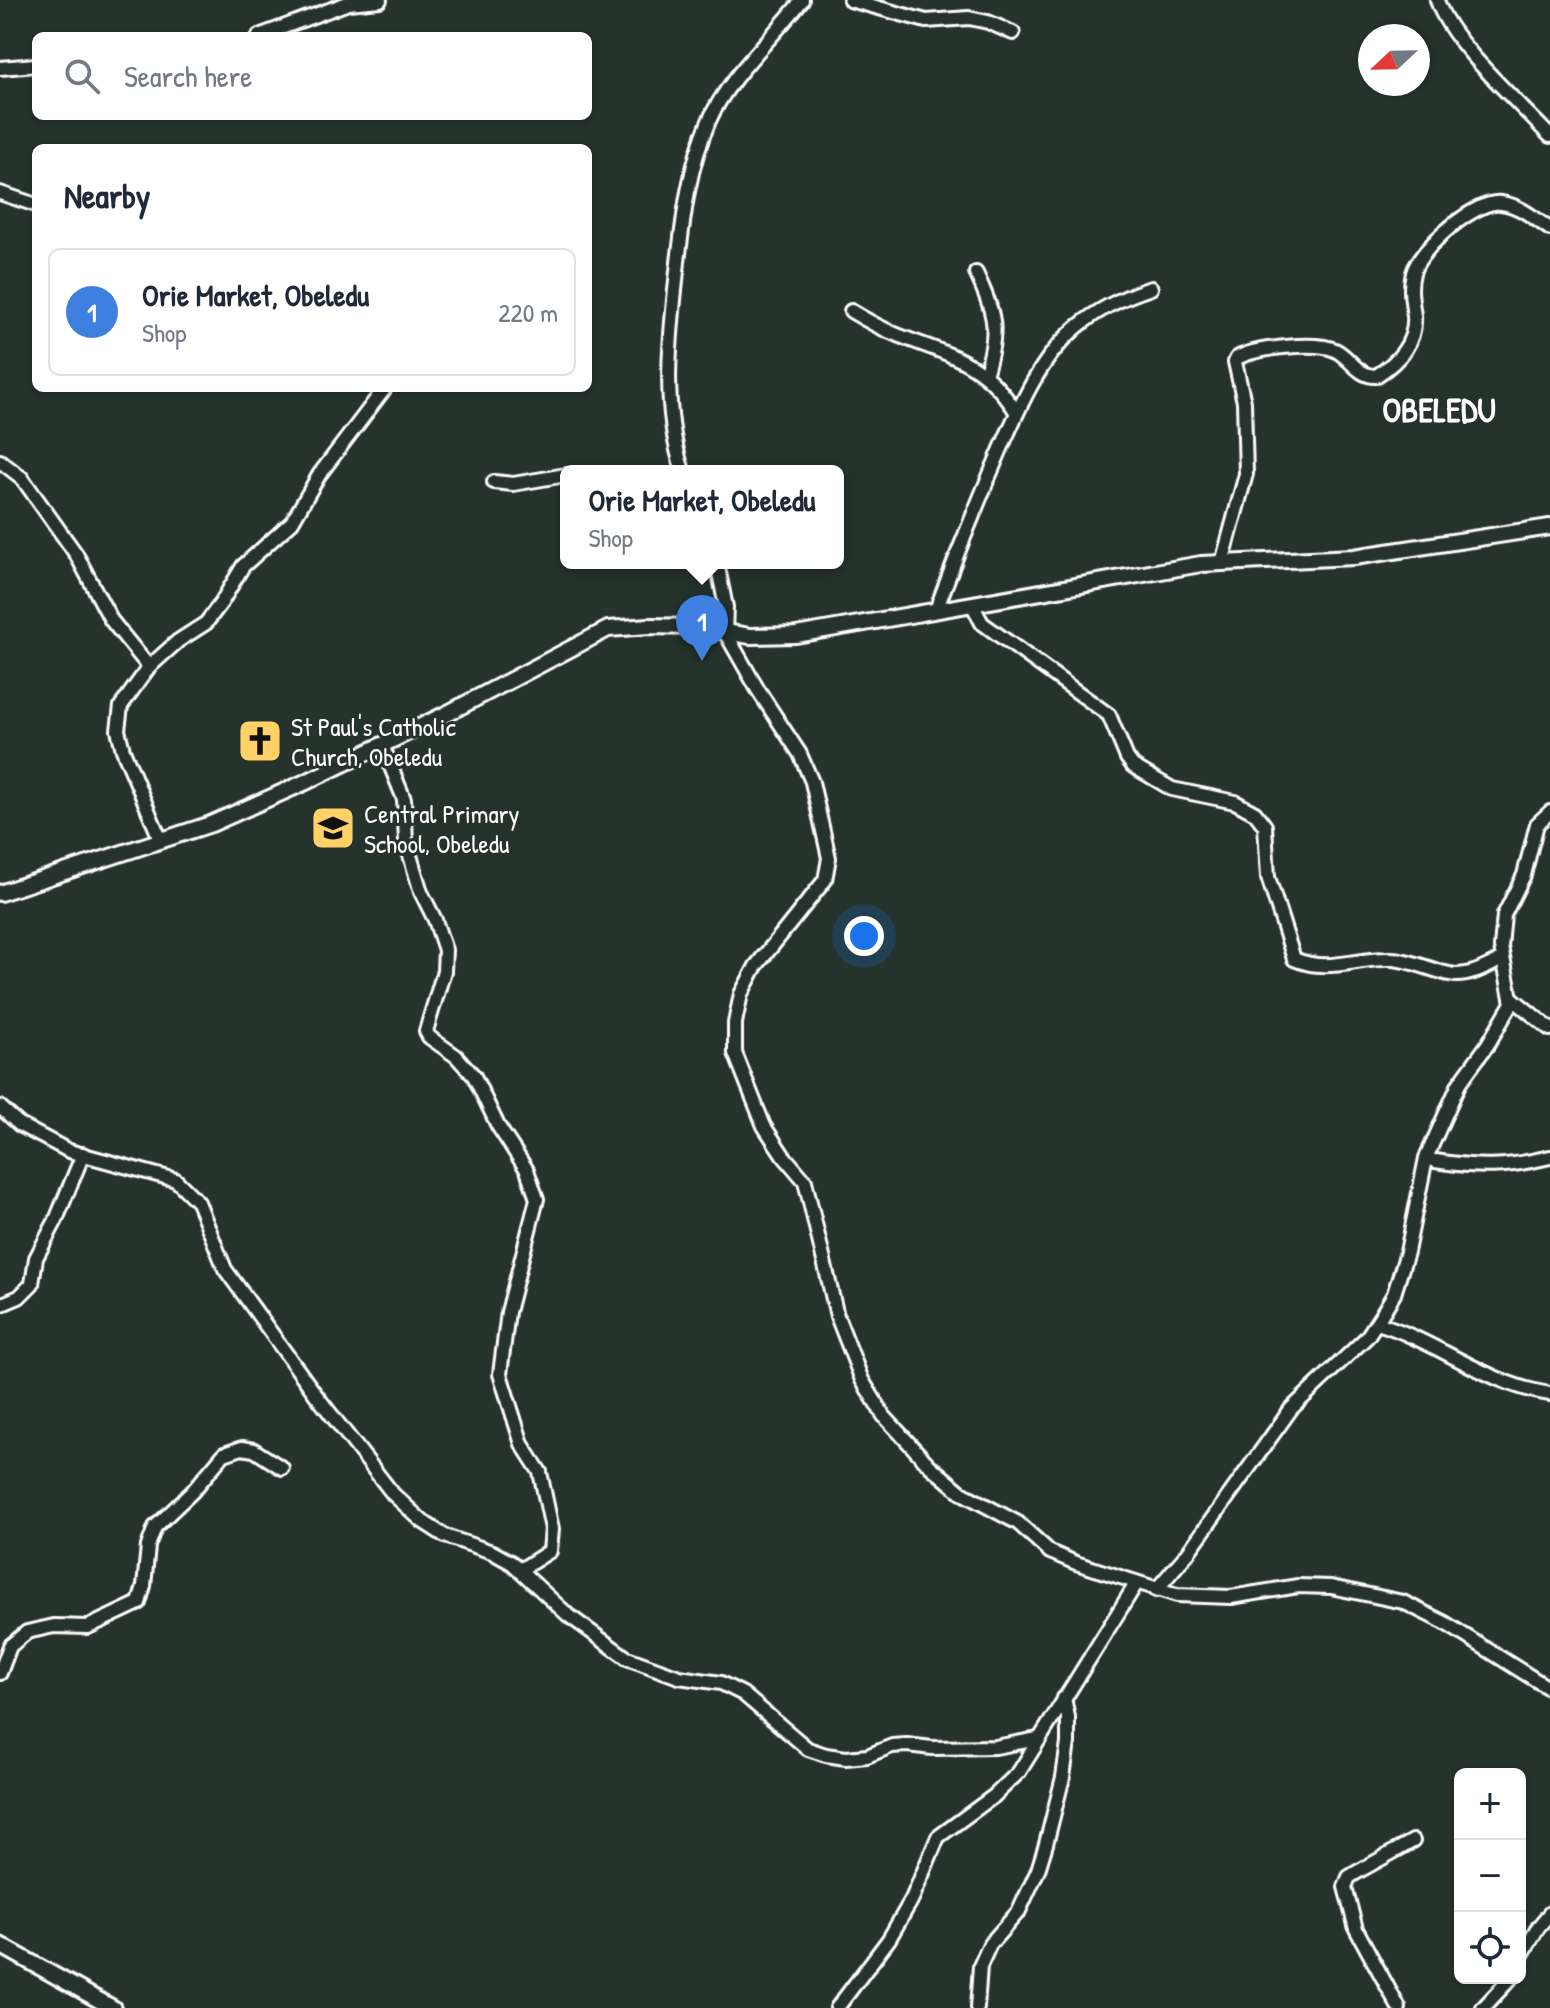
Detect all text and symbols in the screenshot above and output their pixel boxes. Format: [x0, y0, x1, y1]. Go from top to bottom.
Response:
north arrow [1358, 24, 1430, 96]
search box [32, 32, 592, 120]
icon: search [60, 54, 104, 98]
text: Search here [124, 56, 252, 96]
text: Nearby [64, 173, 150, 219]
text: Orie Market, Obeledu [142, 275, 369, 315]
text: 1 [87, 295, 97, 330]
text: 220 m [498, 295, 558, 330]
text: Shop [142, 315, 186, 350]
district label: OBELEDU [1382, 387, 1496, 433]
popup [560, 465, 844, 569]
text: Orie Market, Obeledu [588, 480, 816, 520]
text: Shop [588, 520, 633, 555]
pin: 1 [676, 595, 728, 661]
place label: St Paul's Catholic Church, Obeledu [291, 709, 456, 774]
church icon: St Paul's Catholic Church, Obeledu [236, 717, 284, 765]
place label: Central Primary School, Obeledu [364, 796, 520, 861]
school or university icon: Central Primary School, Obeledu [309, 804, 357, 852]
your location [844, 916, 884, 956]
map controls [1454, 1768, 1526, 1984]
button: + [1454, 1768, 1526, 1840]
button: − [1454, 1840, 1526, 1912]
button: locate [1454, 1912, 1526, 1984]

